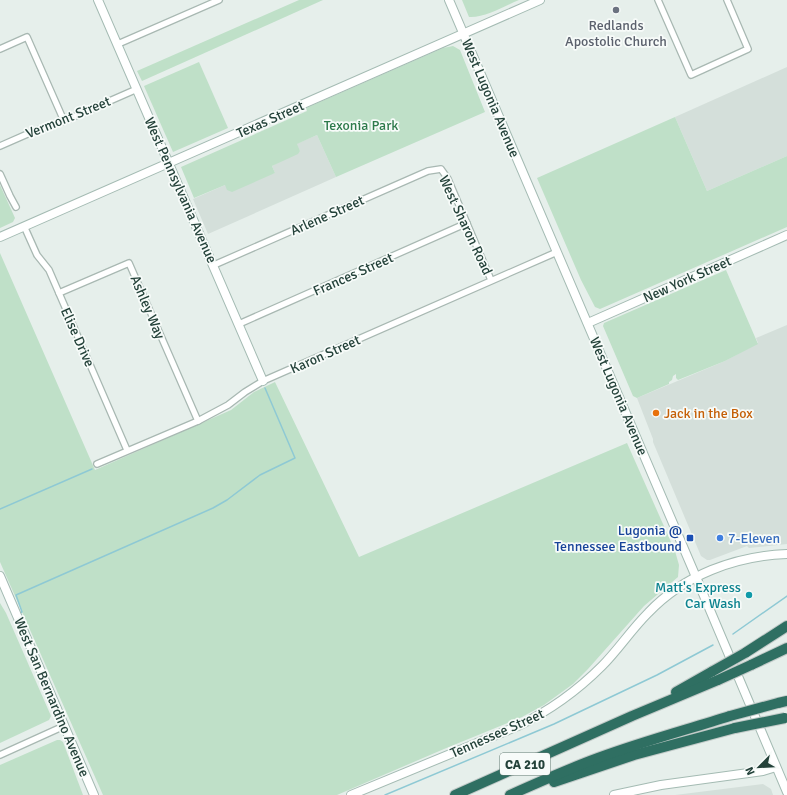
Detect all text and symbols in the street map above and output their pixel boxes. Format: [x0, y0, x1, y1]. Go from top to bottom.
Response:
marker: Redlands Apostolic Church [611, 5, 621, 15]
place label: Redlands Apostolic Church [565, 17, 667, 50]
street label: West Lugonia Avenue [458, 36, 523, 160]
street label: Vermont Street [23, 93, 113, 142]
street label: Texas Street [234, 97, 307, 142]
street label: West Pennsylvania Avenue [141, 115, 220, 266]
park label: Texonia Park [324, 117, 398, 134]
street label: West Sharon Road [435, 173, 496, 278]
street label: Arlene Street [288, 192, 367, 239]
street label: Frances Street [310, 249, 396, 300]
street label: New York Street [640, 252, 734, 307]
street label: Ashley Way [127, 273, 169, 342]
street label: Elise Drive [57, 305, 98, 370]
street label: Karon Street [288, 331, 363, 377]
street label: West Lugonia Avenue [586, 334, 651, 458]
place label: Jack in the Box [664, 405, 753, 422]
marker: Jack in the Box [651, 408, 661, 418]
place label: Lugonia @ Tennessee Eastbound [554, 522, 682, 555]
place label: 7-Eleven [728, 530, 780, 547]
marker: Lugonia @ Tennessee Eastbound [685, 533, 695, 543]
marker: 7-Eleven [715, 533, 725, 543]
place label: Matt's Express Car Wash [655, 579, 741, 612]
marker: Matt's Express Car Wash [744, 590, 754, 600]
street label: West San Bernardino Avenue [10, 615, 93, 779]
street label: Tennessee Street [448, 705, 547, 762]
north arrow [739, 747, 779, 787]
road number: CA 210 [500, 753, 550, 775]
text: N [743, 765, 758, 777]

